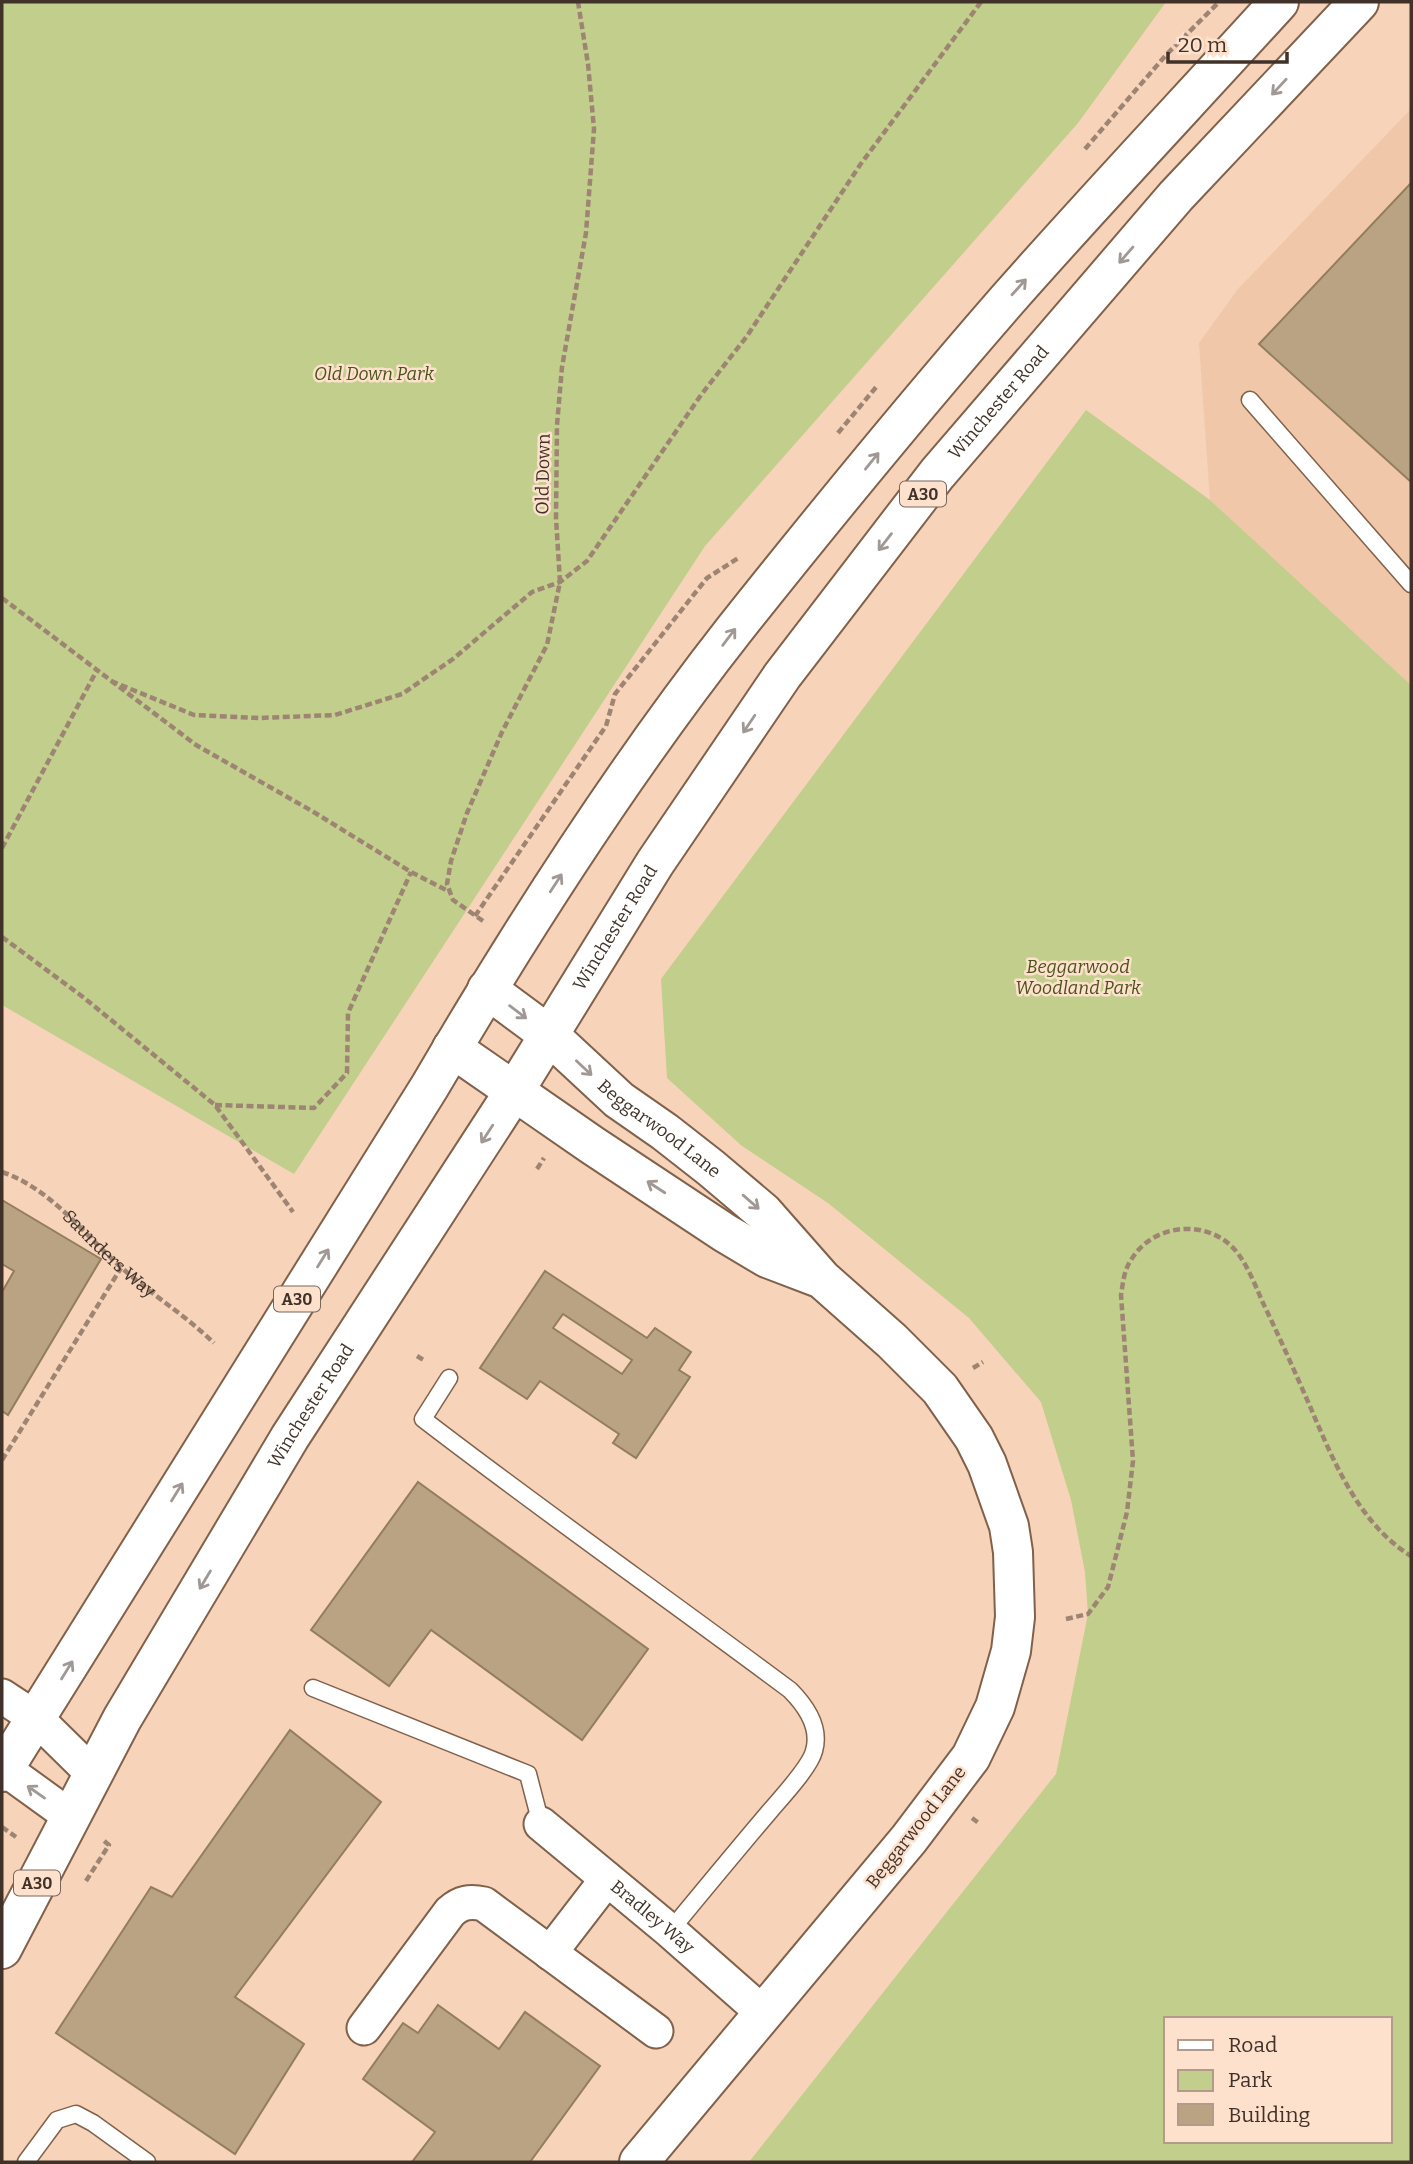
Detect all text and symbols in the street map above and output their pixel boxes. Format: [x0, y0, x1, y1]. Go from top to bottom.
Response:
scale bar [1168, 21, 1287, 65]
text: 20 m [1178, 32, 1227, 58]
one-way arrow [1270, 78, 1287, 95]
one-way arrow [1118, 246, 1134, 264]
one-way arrow [1011, 278, 1027, 296]
street label: Winchester Road [944, 341, 1054, 464]
park label: Old Down Park [314, 363, 434, 385]
street label: Old Down [531, 433, 555, 515]
one-way arrow [864, 452, 880, 470]
road number: A30 [900, 481, 946, 506]
one-way arrow [878, 532, 893, 551]
one-way arrow [721, 628, 736, 647]
one-way arrow [742, 714, 756, 733]
street label: Winchester Road [568, 861, 662, 994]
one-way arrow [549, 874, 563, 894]
park label: Beggarwood Woodland Park [1015, 956, 1141, 999]
one-way arrow [508, 1004, 527, 1019]
one-way arrow [575, 1059, 592, 1076]
street label: Beggarwood Lane [593, 1075, 725, 1182]
one-way arrow [479, 1124, 494, 1143]
one-way arrow [647, 1180, 666, 1194]
one-way arrow [741, 1194, 759, 1210]
street label: Saunders Way [58, 1205, 160, 1303]
one-way arrow [316, 1248, 330, 1268]
road number: A30 [274, 1287, 320, 1312]
street label: Winchester Road [263, 1339, 359, 1472]
one-way arrow [170, 1483, 184, 1503]
one-way arrow [198, 1569, 212, 1589]
one-way arrow [60, 1661, 74, 1681]
street label: Beggarwood Lane [861, 1762, 971, 1892]
one-way arrow [27, 1785, 46, 1799]
road number: A30 [14, 1870, 60, 1896]
street label: Bradley Way [606, 1875, 699, 1959]
legend [1164, 2017, 1392, 2143]
text: Road [1228, 2032, 1277, 2058]
text: Park [1228, 2067, 1272, 2093]
text: Building [1228, 2102, 1311, 2128]

